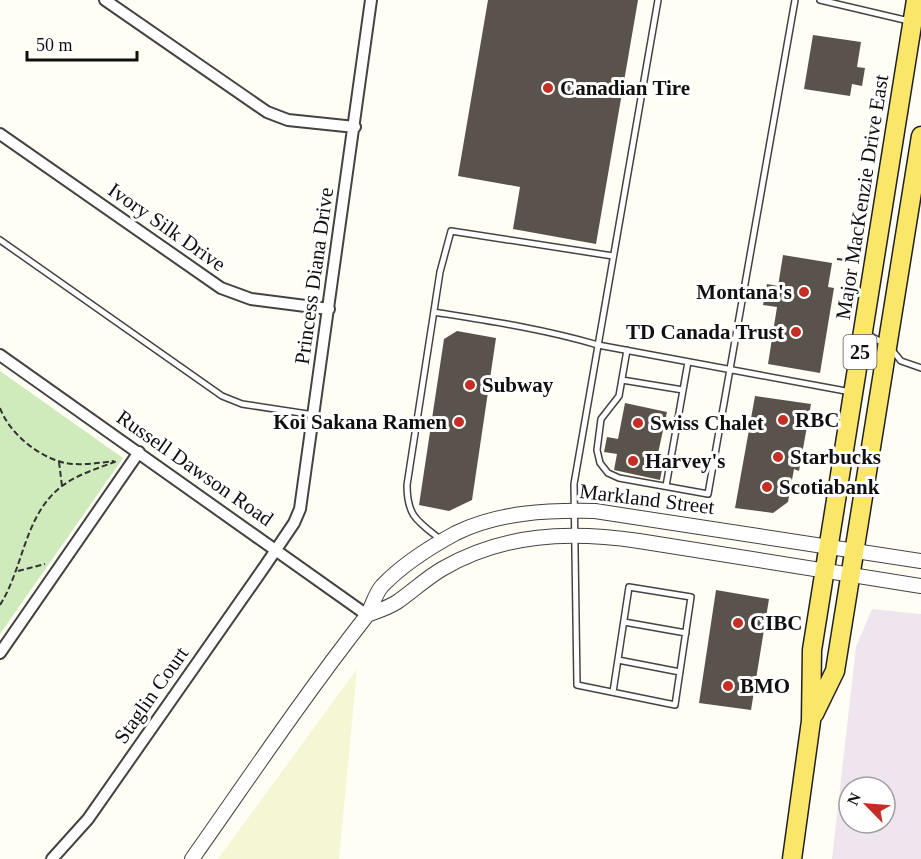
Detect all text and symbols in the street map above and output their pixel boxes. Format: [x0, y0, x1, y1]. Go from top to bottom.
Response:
scale bar [27, 24, 136, 62]
text: 50 m [36, 35, 73, 55]
street label: Major MacKenzie Drive East [831, 73, 893, 321]
place label: Canadian Tire [560, 76, 690, 100]
marker: Canadian Tire [541, 81, 555, 95]
street label: Ivory Silk Drive [104, 178, 230, 276]
street label: Princess Diana Drive [290, 186, 338, 366]
place label: Montana's [696, 280, 792, 304]
marker: Montana's [797, 285, 811, 299]
place label: TD Canada Trust [626, 320, 784, 344]
marker: TD Canada Trust [789, 325, 803, 339]
road number: 25 [844, 335, 876, 369]
place label: Subway [482, 373, 554, 397]
marker: Subway [463, 378, 477, 392]
street label: Russell Dawson Road [112, 405, 278, 531]
place label: RBC [795, 408, 839, 432]
place label: Koi Sakana Ramen [273, 410, 447, 434]
place label: Swiss Chalet [650, 411, 764, 435]
marker: RBC [776, 413, 790, 427]
marker: Koi Sakana Ramen [452, 415, 466, 429]
marker: Swiss Chalet [631, 416, 645, 430]
place label: Starbucks [790, 445, 881, 469]
place label: Harvey's [645, 449, 725, 473]
marker: Starbucks [771, 450, 785, 464]
marker: Harvey's [626, 454, 640, 468]
place label: Scotiabank [779, 475, 880, 499]
street label: Markland Street [578, 479, 716, 519]
marker: Scotiabank [760, 480, 774, 494]
place label: CIBC [750, 611, 803, 635]
marker: CIBC [731, 616, 745, 630]
street label: Staglin Court [109, 642, 193, 748]
place label: BMO [740, 674, 790, 698]
marker: BMO [721, 679, 735, 693]
north arrow [837, 775, 897, 835]
text: N [844, 790, 864, 808]

